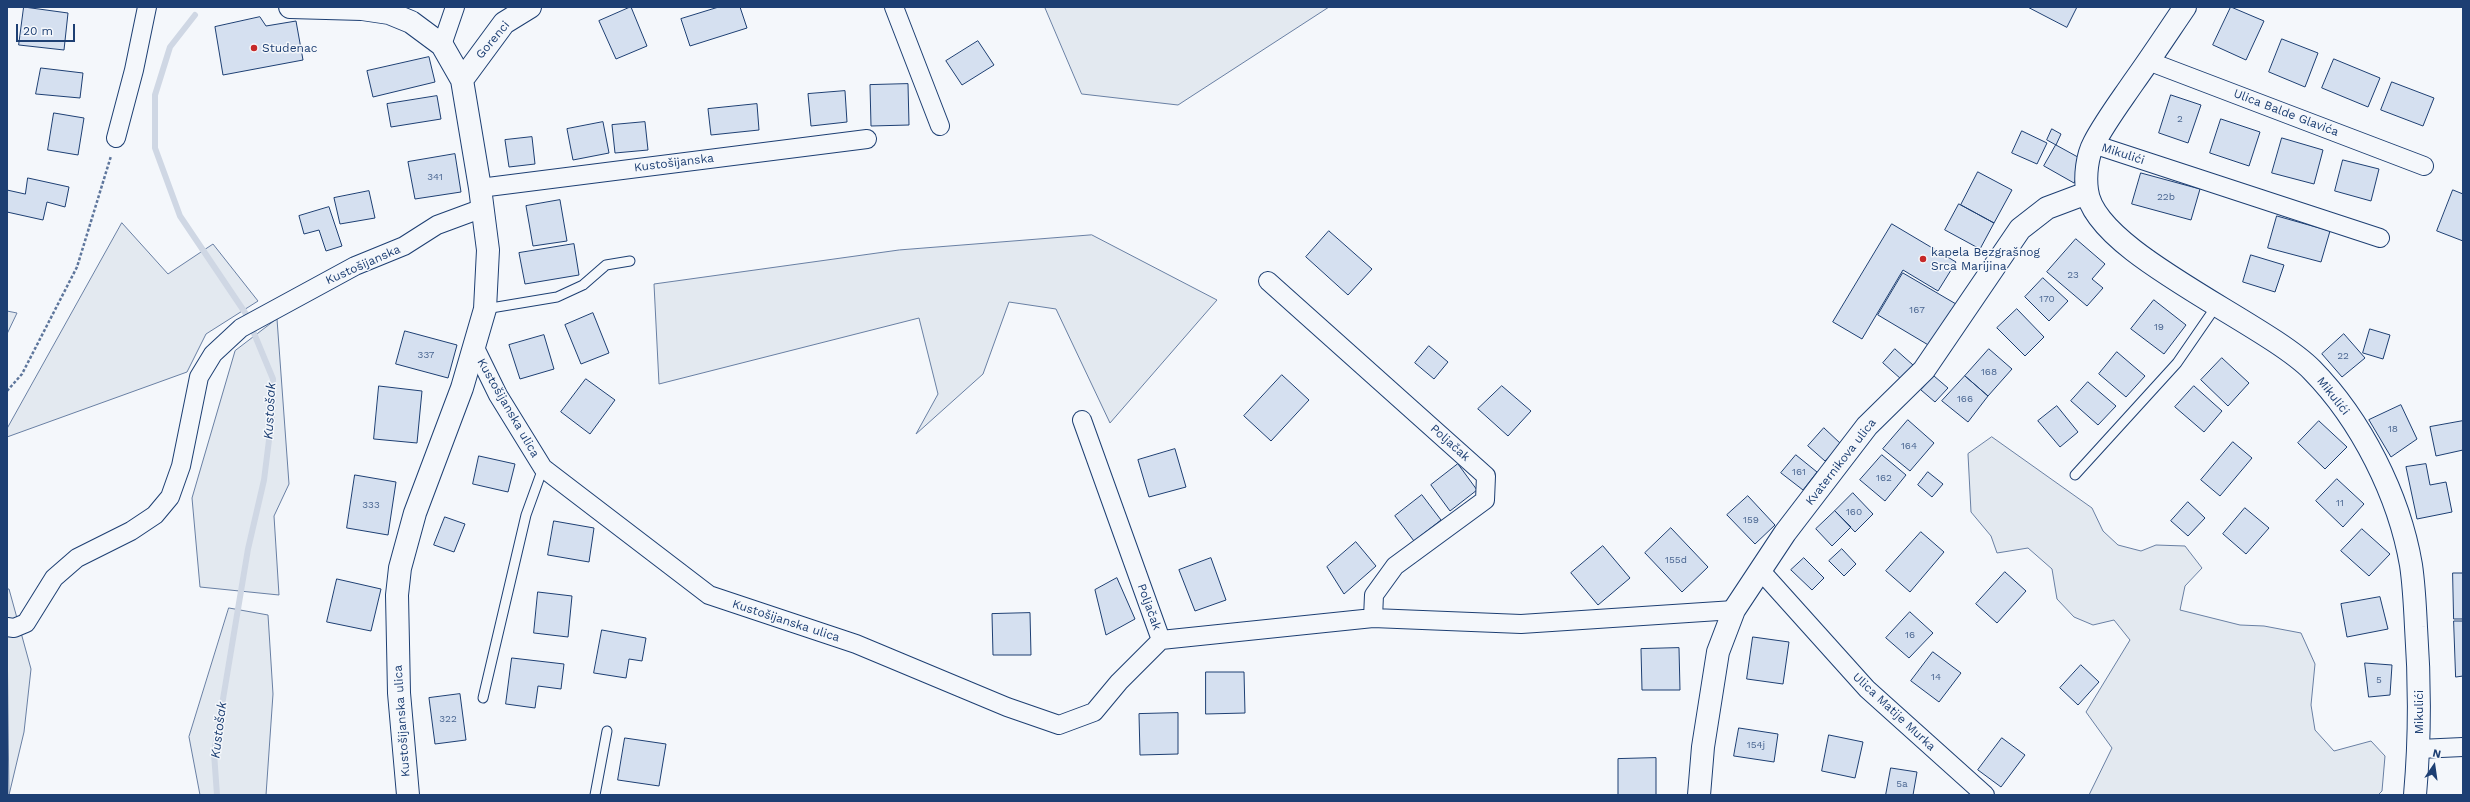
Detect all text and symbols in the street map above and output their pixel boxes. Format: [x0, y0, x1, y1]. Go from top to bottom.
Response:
scale bar [18, 16, 77, 42]
street label: Gorenci [473, 18, 513, 62]
text: 20 m [23, 24, 53, 38]
place label: Studenac [262, 41, 318, 55]
marker: Studenac [249, 43, 259, 53]
street label: Ulica Balde Glavića [2231, 86, 2341, 140]
house number: 2 [2177, 113, 2183, 125]
street label: Mikulići [2100, 140, 2146, 168]
street label: Kustošijanska [633, 151, 715, 175]
house number: 341 [427, 171, 443, 183]
house number: 22b [2157, 191, 2175, 203]
street label: Kustošijanska [323, 242, 403, 288]
place label: kapela Bezgrašnog Srca Marijina [1931, 245, 2040, 273]
marker: kapela Bezgrašnog Srca Marijina [1918, 254, 1928, 264]
house number: 23 [2067, 269, 2079, 281]
house number: 170 [2039, 293, 2055, 305]
house number: 167 [1909, 304, 1925, 316]
house number: 19 [2154, 321, 2164, 333]
house number: 337 [418, 349, 434, 361]
house number: 22 [2337, 350, 2349, 362]
street label: Kustošijanska ulica [474, 356, 542, 460]
house number: 168 [1981, 366, 1997, 378]
street label: Mikulići [2314, 374, 2352, 418]
water label: Kustošak [261, 382, 279, 440]
house number: 166 [1957, 393, 1973, 405]
street label: Kvaternikova ulica [1803, 416, 1879, 508]
street label: Poljačak [1427, 421, 1473, 465]
house number: 18 [2388, 423, 2398, 435]
house number: 164 [1901, 440, 1917, 452]
house number: 161 [1792, 466, 1806, 478]
house number: 162 [1876, 472, 1892, 484]
house number: 11 [2336, 497, 2344, 509]
house number: 333 [362, 499, 380, 511]
house number: 160 [1846, 506, 1862, 518]
house number: 159 [1743, 514, 1759, 526]
house number: 155d [1665, 554, 1687, 566]
street label: Poljačak [1134, 582, 1164, 632]
street label: Kustošijanska ulica [730, 597, 842, 645]
house number: 16 [1905, 629, 1915, 641]
street label: Kustošijanska ulica [391, 665, 413, 777]
street label: Ulica Matije Murka [1850, 670, 1938, 754]
house number: 14 [1931, 671, 1941, 683]
house number: 5 [2376, 674, 2382, 686]
street label: Mikulići [2412, 690, 2426, 734]
water label: Kustošak [208, 701, 230, 759]
house number: 322 [439, 713, 457, 725]
house number: 154j [1747, 739, 1765, 751]
north arrow [2414, 746, 2454, 786]
text: N [2431, 747, 2442, 761]
house number: 5a [1896, 778, 1908, 790]

